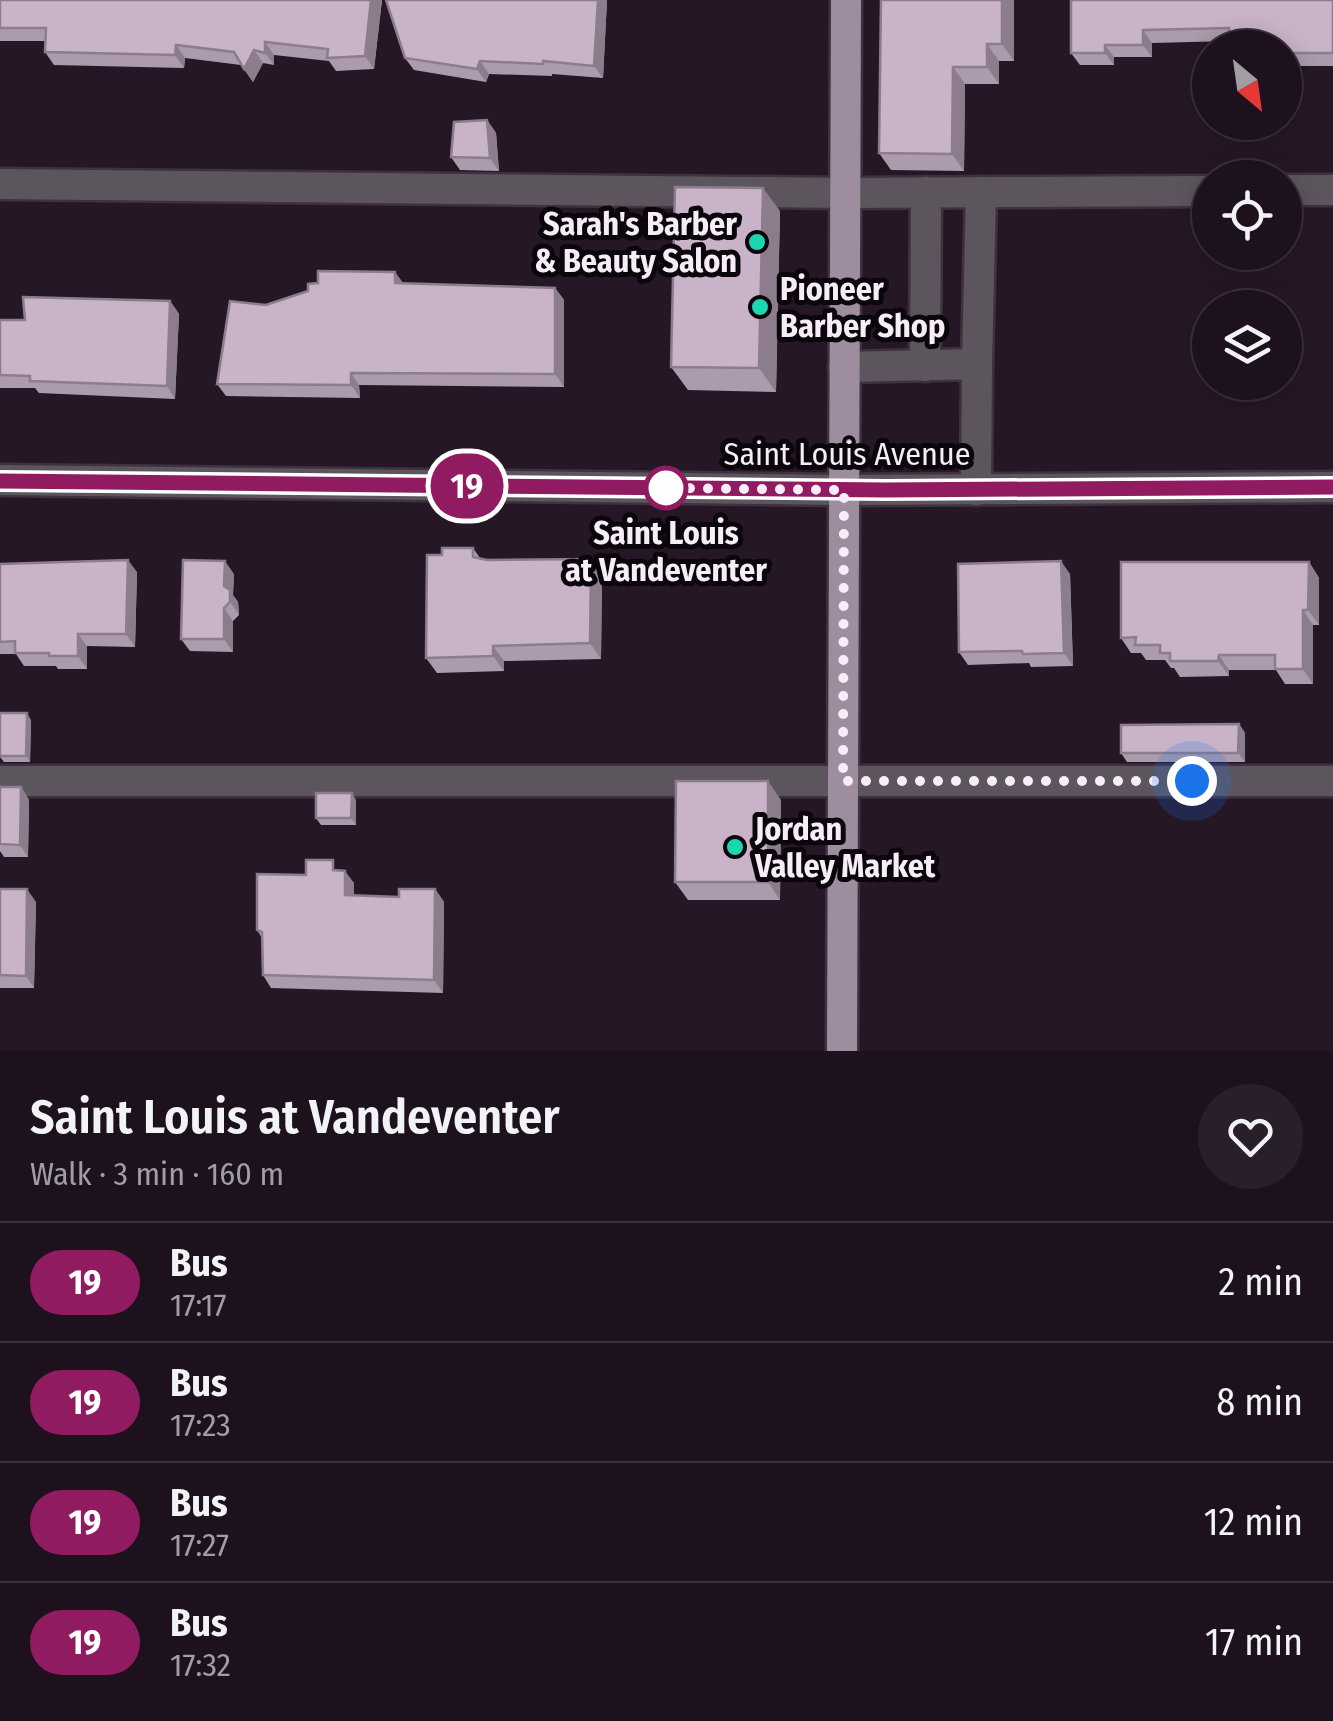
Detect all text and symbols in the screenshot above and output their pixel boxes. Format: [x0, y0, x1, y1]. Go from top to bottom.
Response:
north arrow [1192, 30, 1302, 140]
map controls [1192, 30, 1302, 400]
button: locate [1192, 160, 1302, 270]
place label: Sarah's Barber & Beauty Salon [534, 205, 737, 280]
marker: Sarah's Barber & Beauty Salon [746, 231, 768, 253]
place label: Pioneer Barber Shop [780, 270, 945, 345]
button: layers [1192, 290, 1302, 400]
marker: Pioneer Barber Shop [749, 296, 771, 318]
street label: Saint Louis Avenue [724, 435, 970, 473]
line badge: 19 [422, 454, 512, 518]
text: 19 [451, 465, 483, 507]
marker: Saint Louis at Vandeventer [645, 467, 687, 509]
place label: Saint Louis at Vandeventer [565, 514, 767, 589]
your location [1167, 756, 1217, 806]
place label: Jordan Valley Market [754, 810, 936, 885]
marker: Jordan Valley Market [724, 836, 746, 858]
button: heart [1198, 1084, 1303, 1189]
text: Saint Louis at Vandeventer [30, 1088, 560, 1146]
text: Walk · 3 min · 160 m [30, 1155, 284, 1193]
text: Bus [170, 1240, 228, 1286]
text: 2 min [1218, 1259, 1303, 1305]
text: 19 [69, 1261, 101, 1303]
text: 17:17 [170, 1286, 226, 1324]
text: Bus [170, 1360, 228, 1406]
text: 8 min [1216, 1379, 1303, 1425]
text: 19 [69, 1381, 101, 1423]
text: 17:23 [170, 1406, 231, 1444]
text: Bus [170, 1480, 228, 1526]
text: 12 min [1204, 1499, 1303, 1545]
text: 19 [69, 1501, 101, 1543]
text: 17:27 [170, 1526, 229, 1564]
text: Bus [170, 1600, 228, 1646]
text: 17 min [1205, 1619, 1303, 1665]
text: 19 [69, 1621, 101, 1663]
text: 17:32 [170, 1646, 231, 1684]

